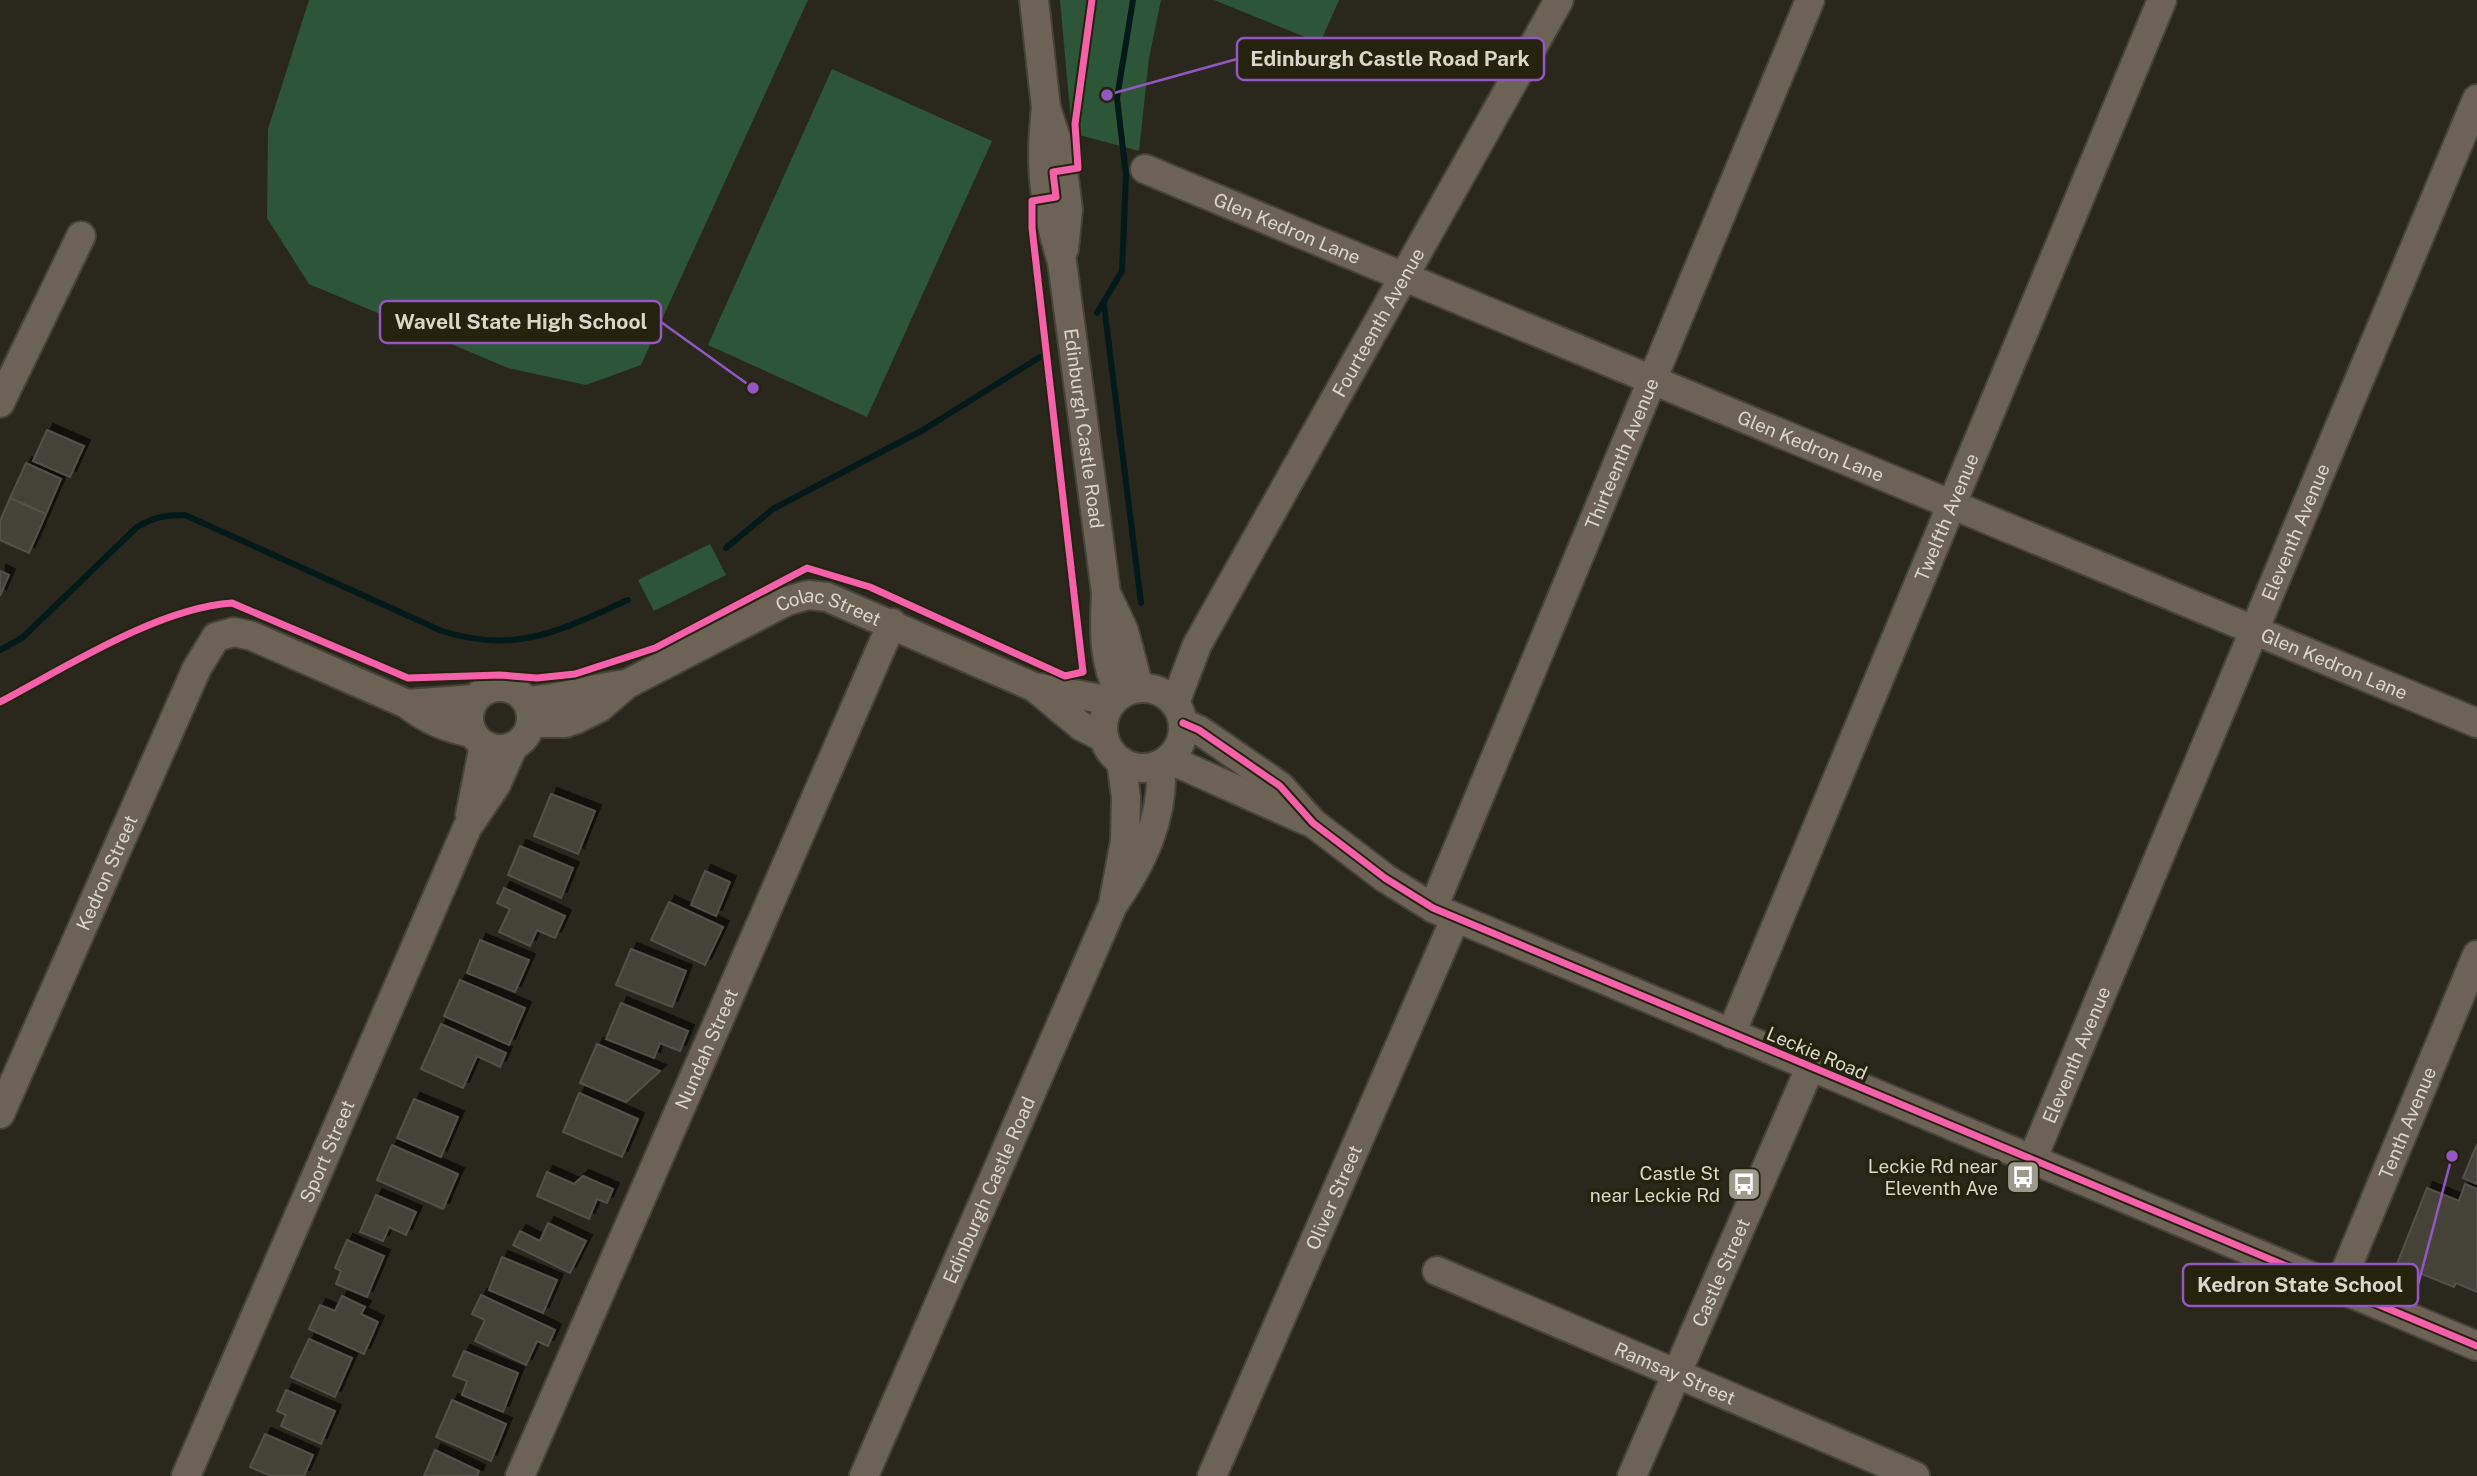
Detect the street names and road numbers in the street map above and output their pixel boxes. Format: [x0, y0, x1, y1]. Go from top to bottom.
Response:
street label: Glen Kedron Lane [1211, 188, 1364, 268]
street label: Fourteenth Avenue [1327, 244, 1429, 401]
street label: Edinburgh Castle Road [1060, 327, 1108, 530]
street label: Thirteenth Avenue [1580, 375, 1663, 533]
street label: Glen Kedron Lane [1734, 406, 1887, 486]
street label: Twelfth Avenue [1910, 450, 1983, 584]
street label: Eleventh Avenue [2257, 460, 2334, 604]
street label: Colac Street [772, 584, 884, 630]
street label: Glen Kedron Lane [2258, 623, 2411, 704]
street label: Kedron Street [72, 811, 142, 934]
street label: Eleventh Avenue [2038, 983, 2115, 1127]
street label: Nundah Street [670, 985, 742, 1113]
street label: Leckie Road [1763, 1022, 1871, 1084]
street label: Tenth Avenue [2374, 1063, 2440, 1182]
street label: Edinburgh Castle Road [938, 1093, 1039, 1287]
street label: Sport Street [295, 1097, 359, 1206]
street label: Oliver Street [1301, 1142, 1366, 1253]
street label: Castle Street [1687, 1215, 1754, 1330]
street label: Ramsay Street [1611, 1337, 1739, 1409]

